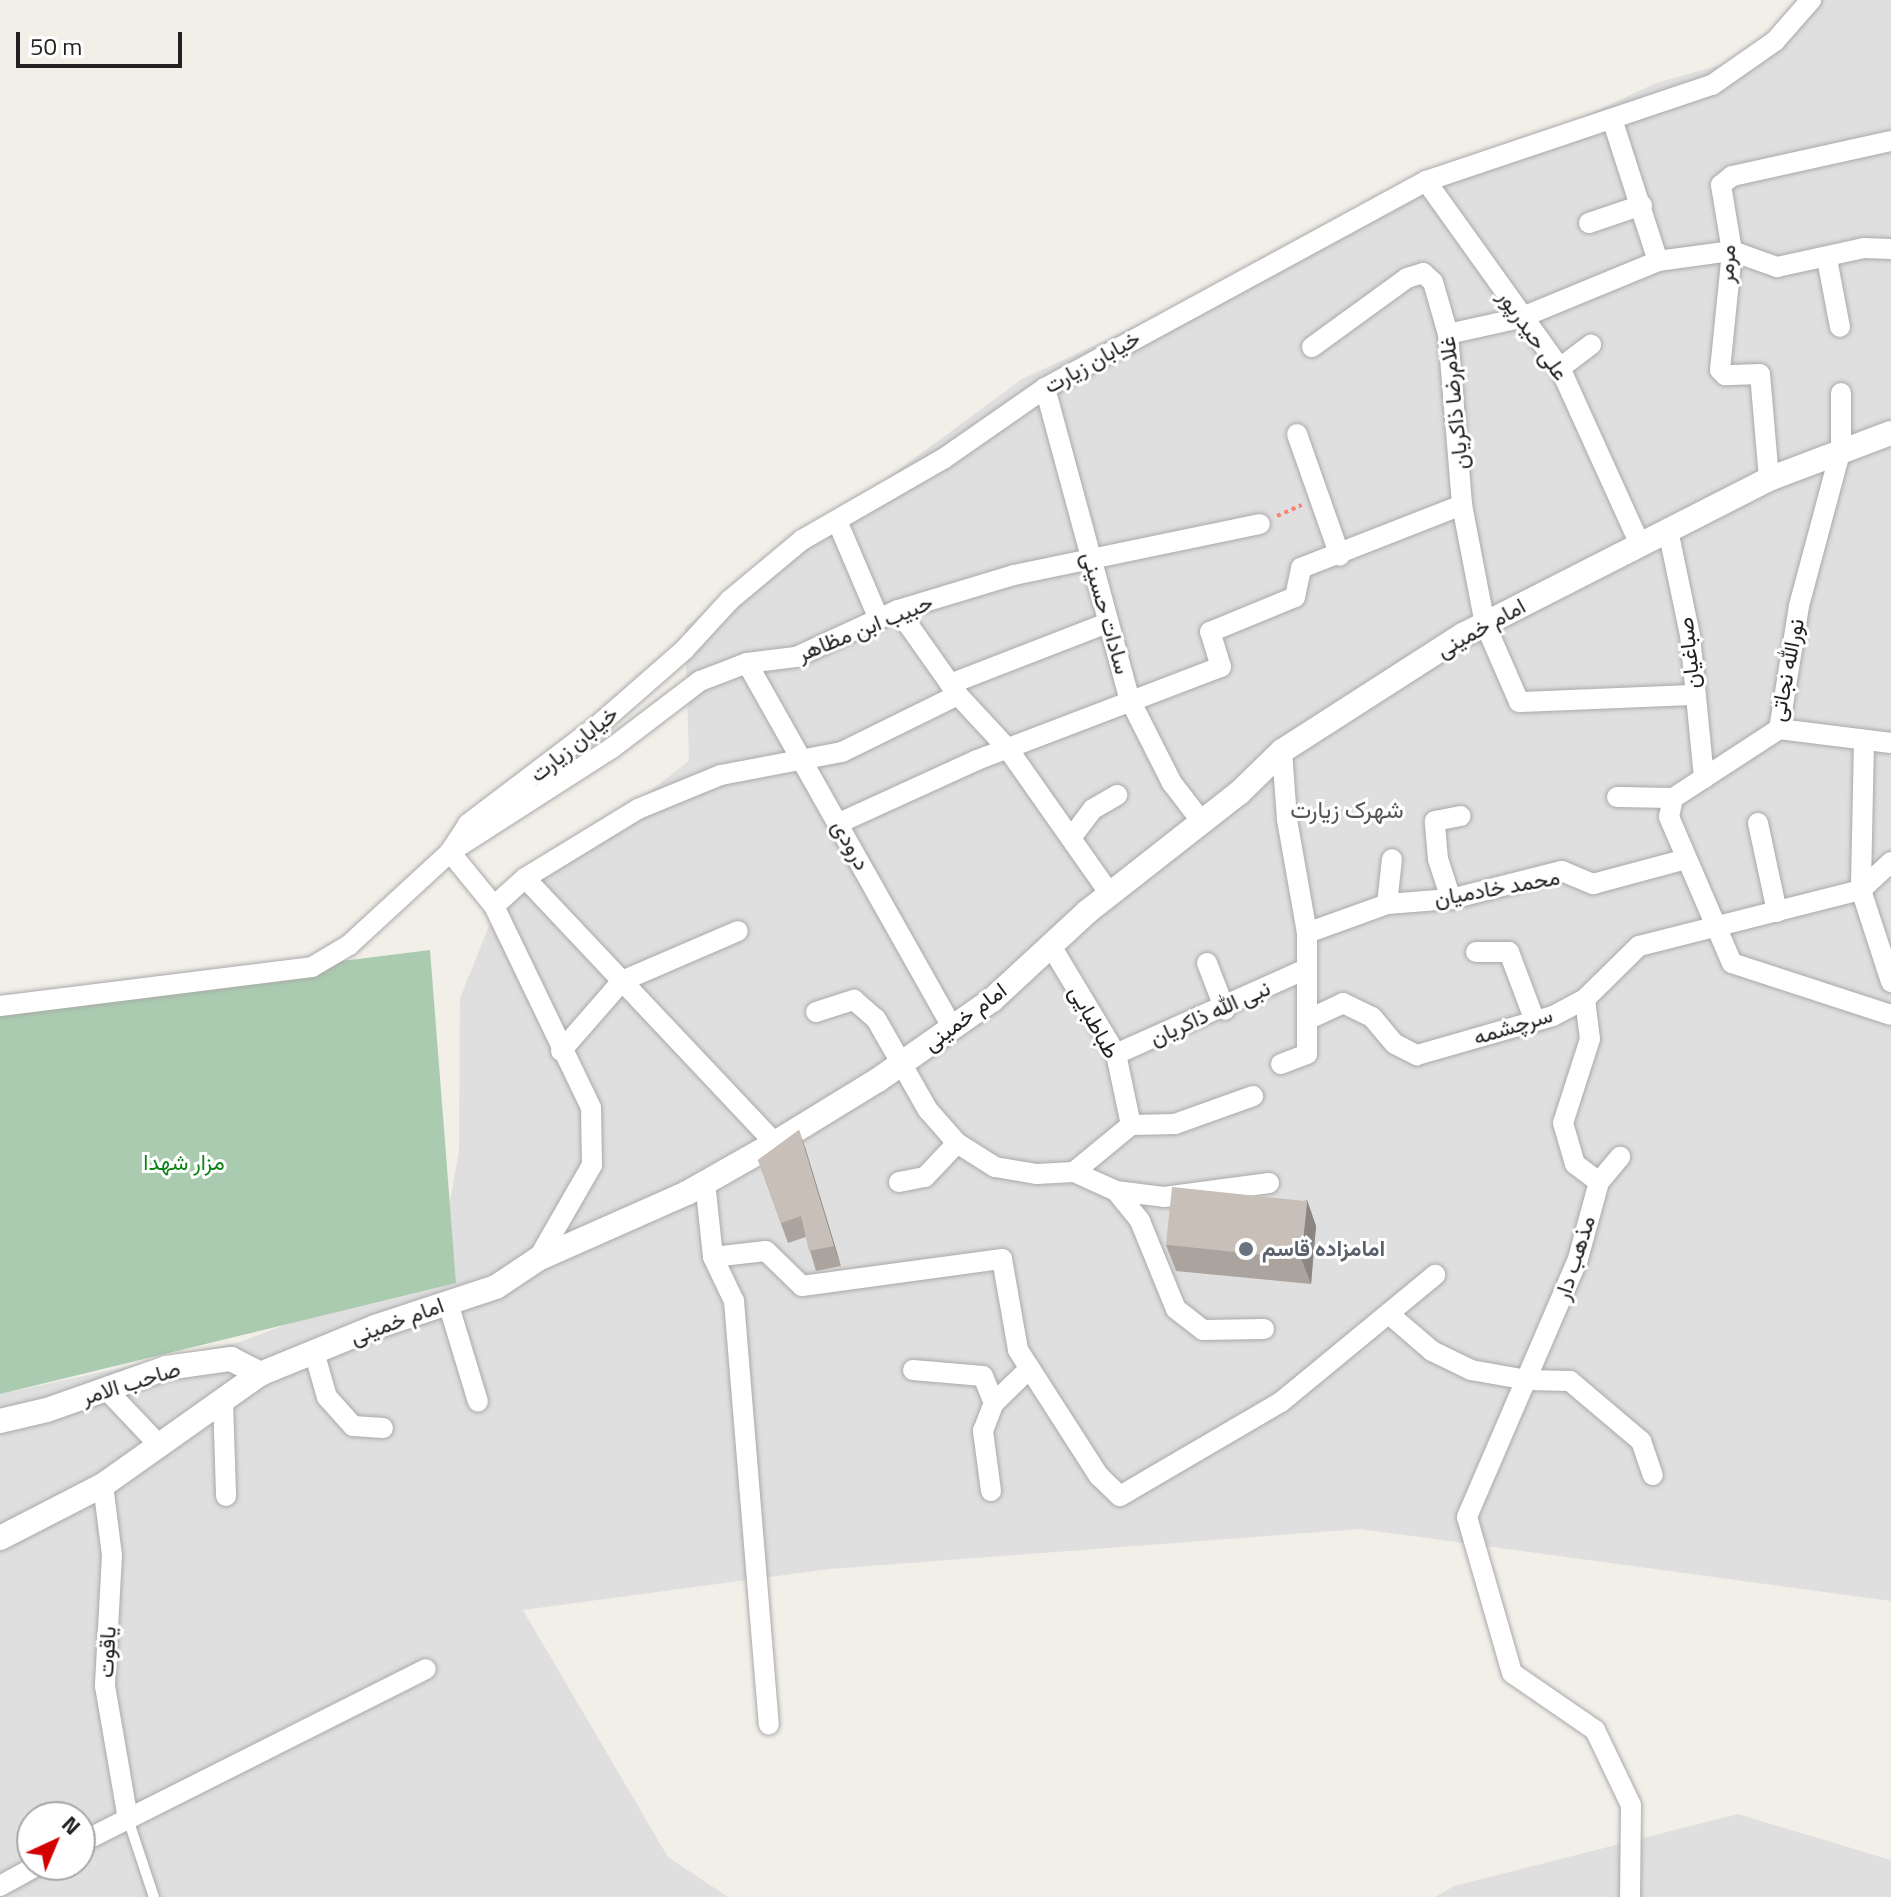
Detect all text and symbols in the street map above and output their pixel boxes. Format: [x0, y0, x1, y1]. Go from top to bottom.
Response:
scale bar [20, 16, 186, 66]
text: 50 m [30, 28, 82, 64]
street label: مرمر [1713, 244, 1741, 284]
street label: علی حیدرپور [1492, 284, 1574, 386]
street label: خیابان زیارت [1039, 325, 1145, 399]
street label: غلام‌رضا ذاکریان [1434, 335, 1474, 471]
street label: سادات حسینی [1076, 549, 1136, 677]
street label: حبیب ابن مظاهر [793, 589, 937, 667]
street label: امام خمینی [1432, 593, 1530, 663]
street label: صباغیان [1672, 616, 1706, 690]
street label: نورالله نجاتی [1764, 616, 1810, 724]
street label: خیابان زیارت [525, 700, 623, 788]
district label: شهرک زیارت [1290, 796, 1404, 824]
street label: درودی [826, 815, 876, 875]
street label: محمد خادمیان [1432, 864, 1562, 912]
street label: نبی الله ذاکریان [1146, 975, 1274, 1051]
street label: امام خمینی [918, 977, 1012, 1057]
street label: طباطبایی [1063, 981, 1125, 1063]
street label: سرچشمه [1470, 1001, 1556, 1051]
park label: مزار شهدا [143, 1150, 225, 1176]
street label: مذهب دار [1549, 1212, 1601, 1304]
place label: امامزاده قاسم [1262, 1236, 1385, 1262]
marker: امامزاده قاسم [1237, 1240, 1255, 1258]
street label: امام خمینی [347, 1292, 447, 1350]
street label: صاحب الامر [78, 1355, 184, 1411]
street label: یاقوت [92, 1625, 122, 1679]
north arrow [16, 1801, 96, 1881]
text: N [54, 1808, 89, 1843]

